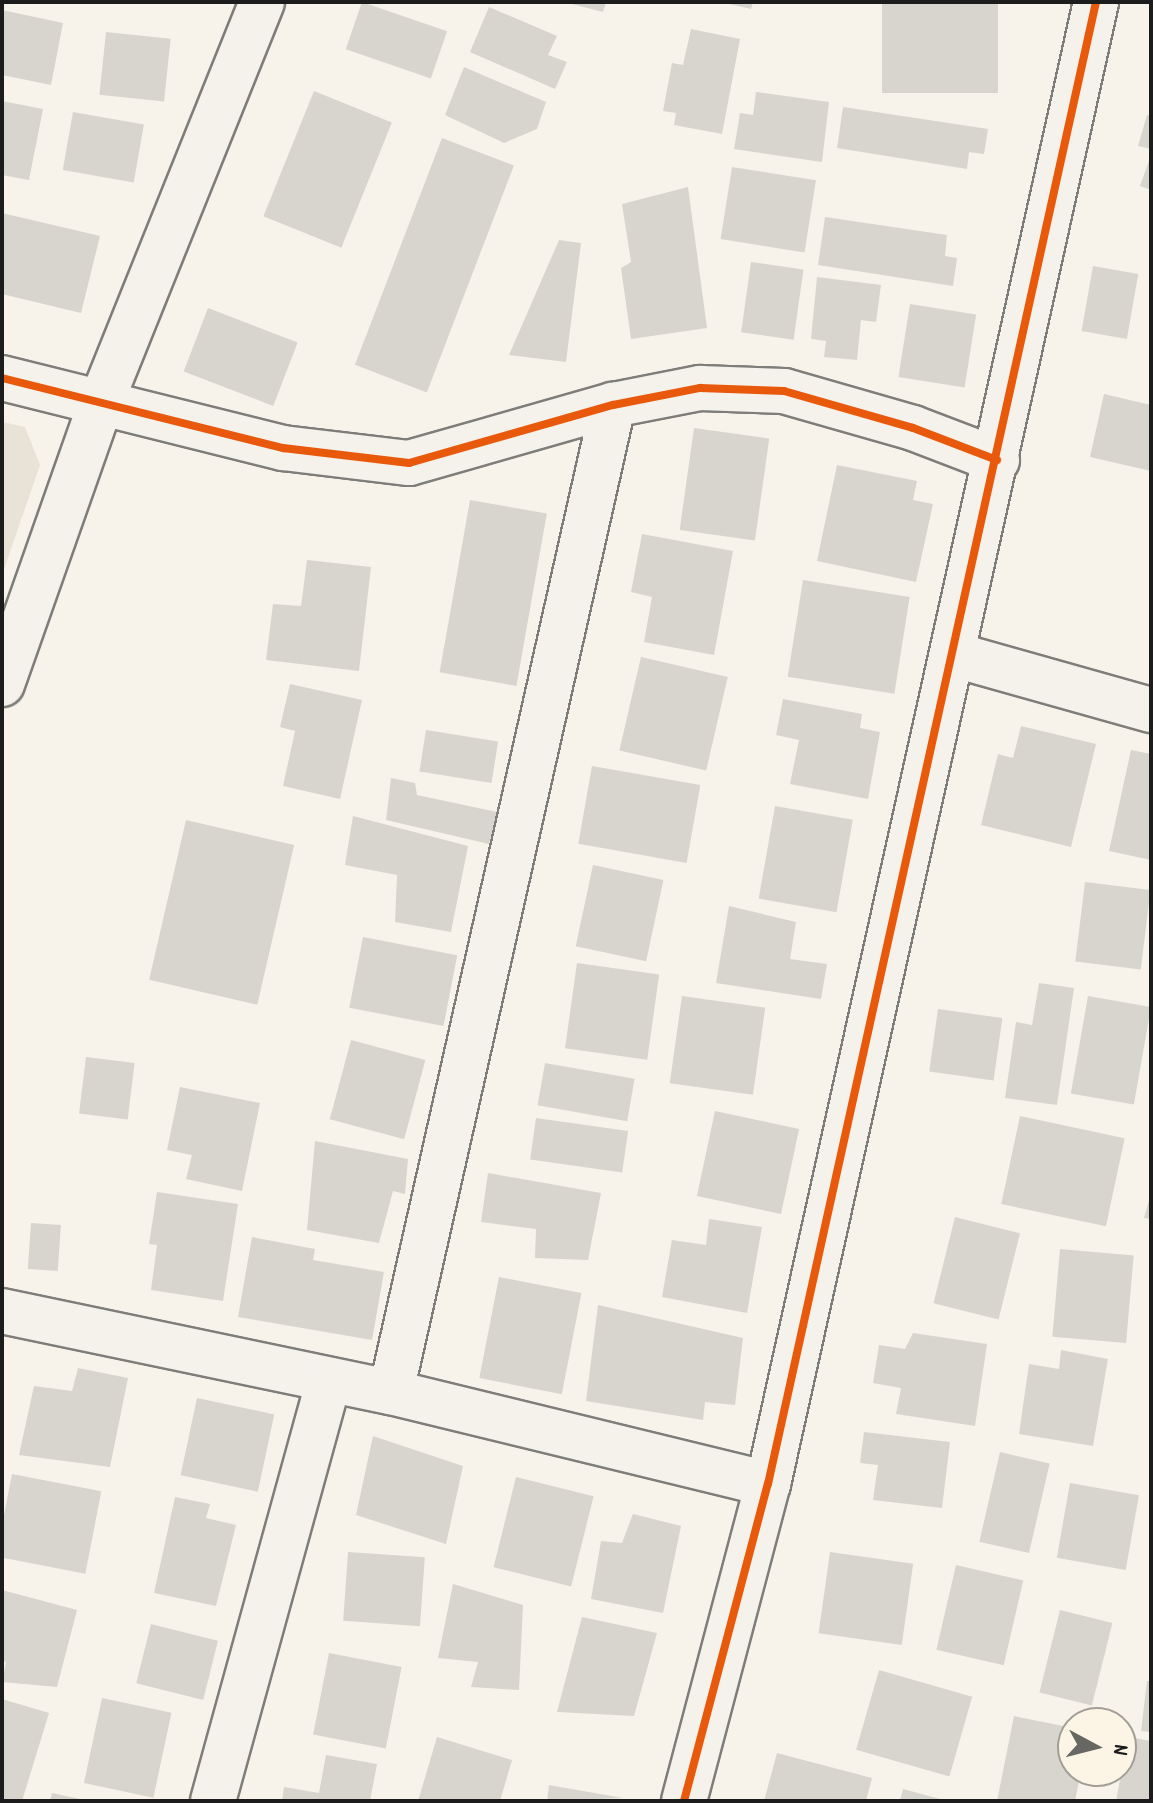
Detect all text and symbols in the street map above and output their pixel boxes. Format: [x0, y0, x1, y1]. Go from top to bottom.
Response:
north arrow [1057, 1707, 1137, 1787]
text: N [1103, 1742, 1135, 1757]

